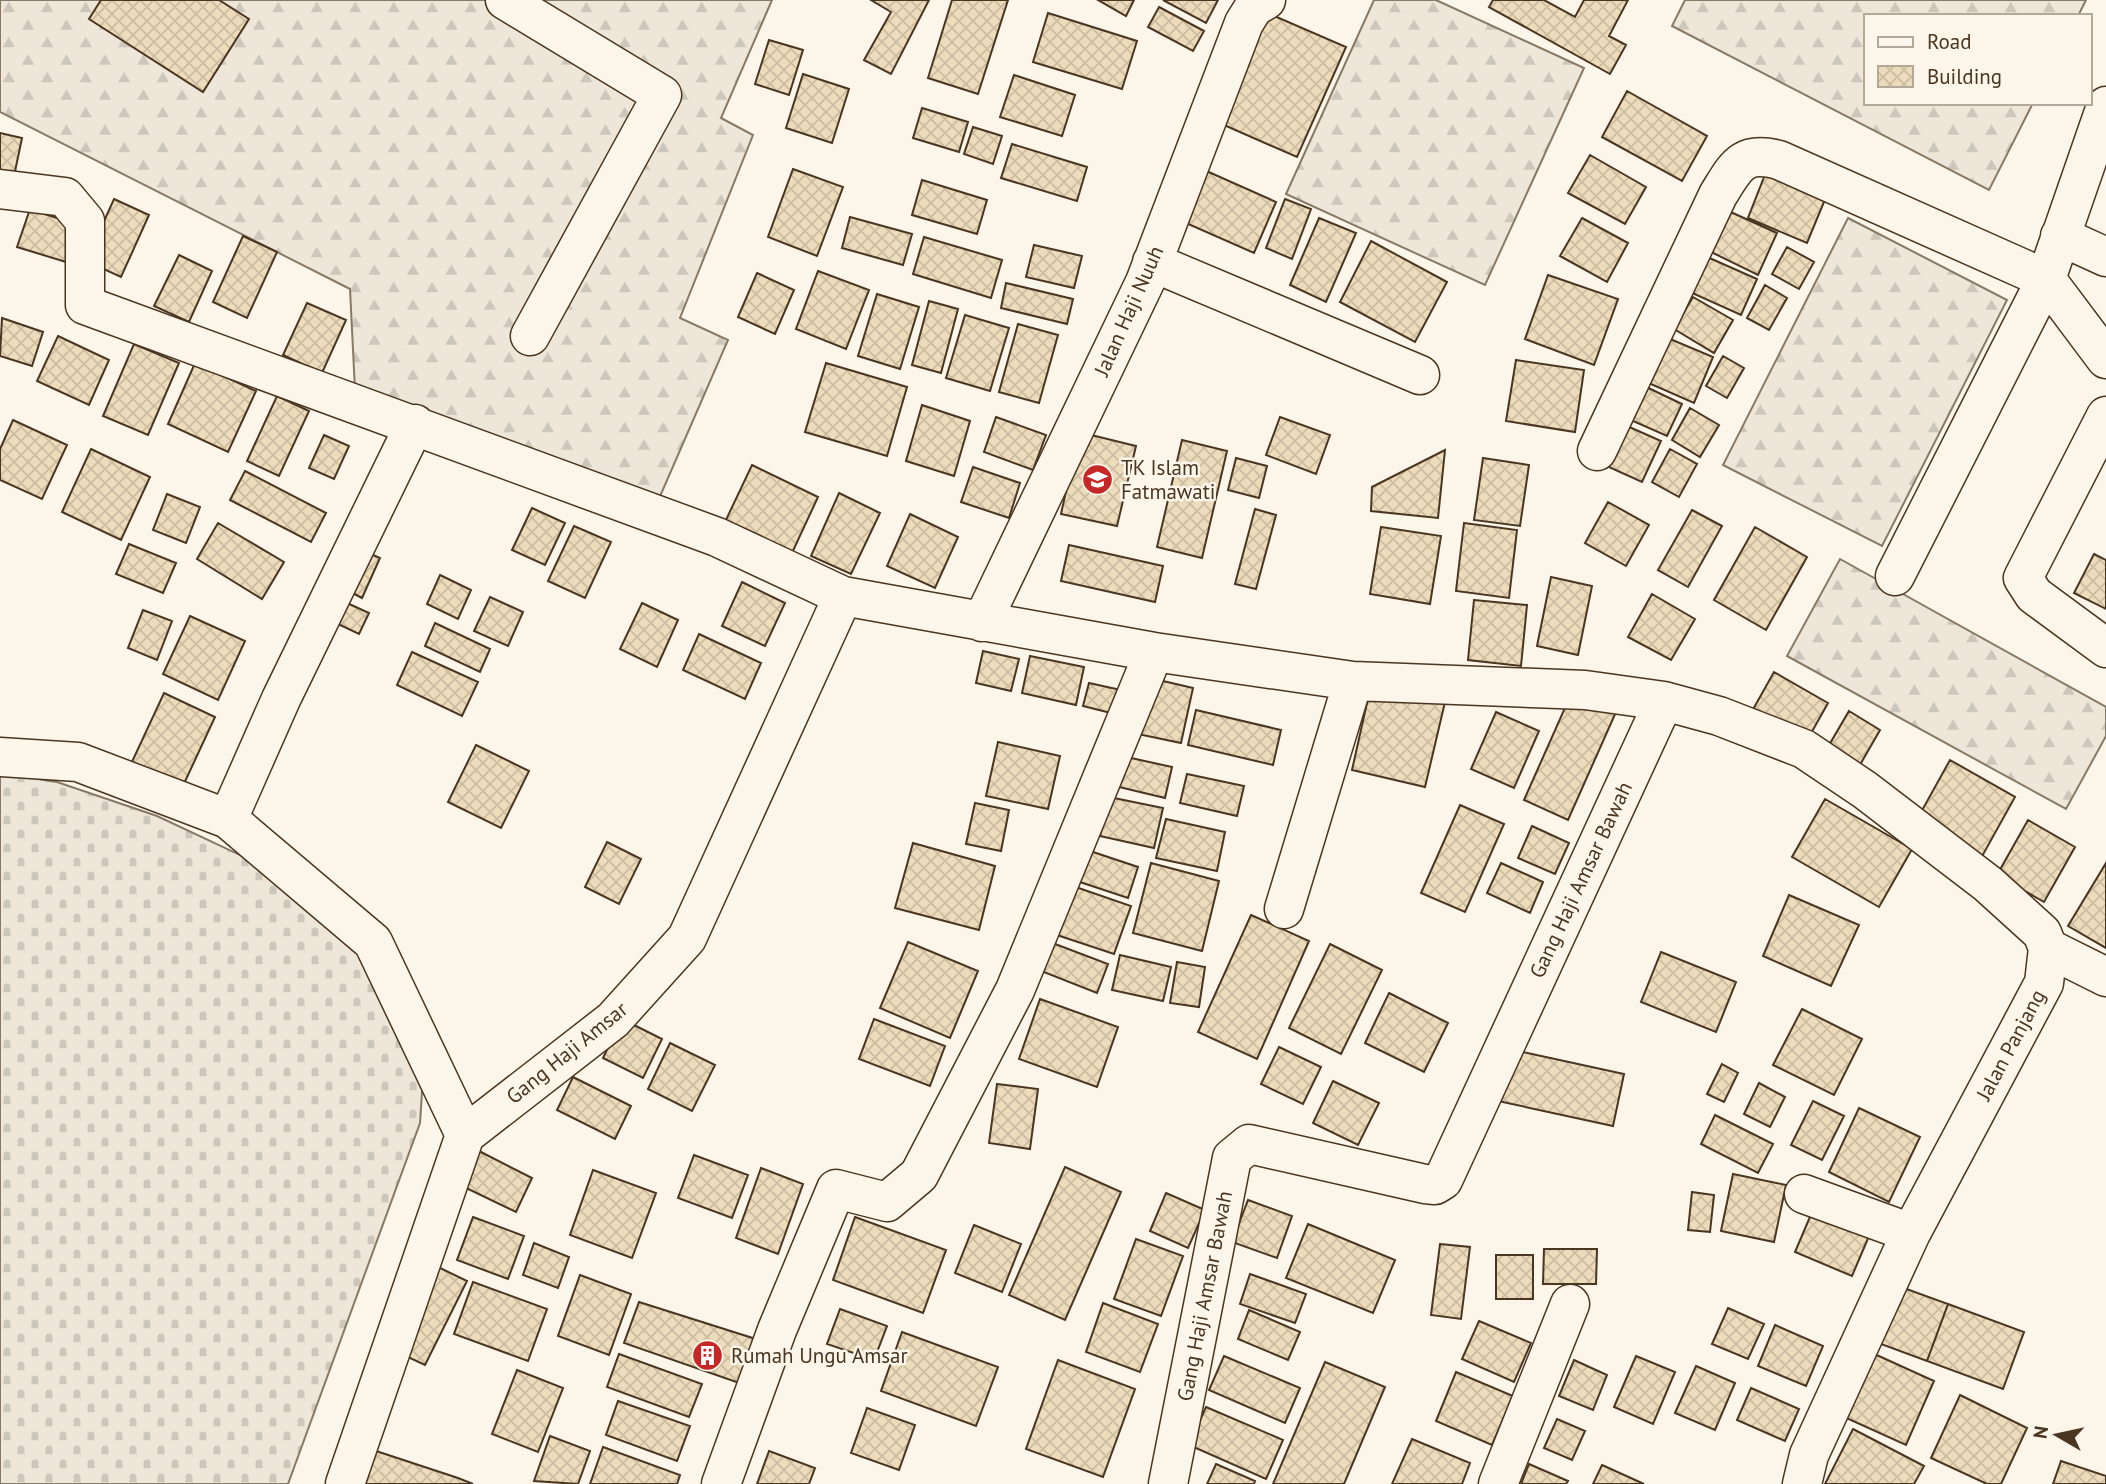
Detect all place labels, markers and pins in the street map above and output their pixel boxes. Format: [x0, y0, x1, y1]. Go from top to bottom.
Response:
place label: TK Islam Fatmawati [1121, 454, 1215, 505]
school or university icon: TK Islam Fatmawati [1081, 463, 1115, 497]
building icon: Rumah Ungu Amsar [691, 1339, 725, 1373]
place label: Rumah Ungu Amsar [731, 1342, 908, 1369]

